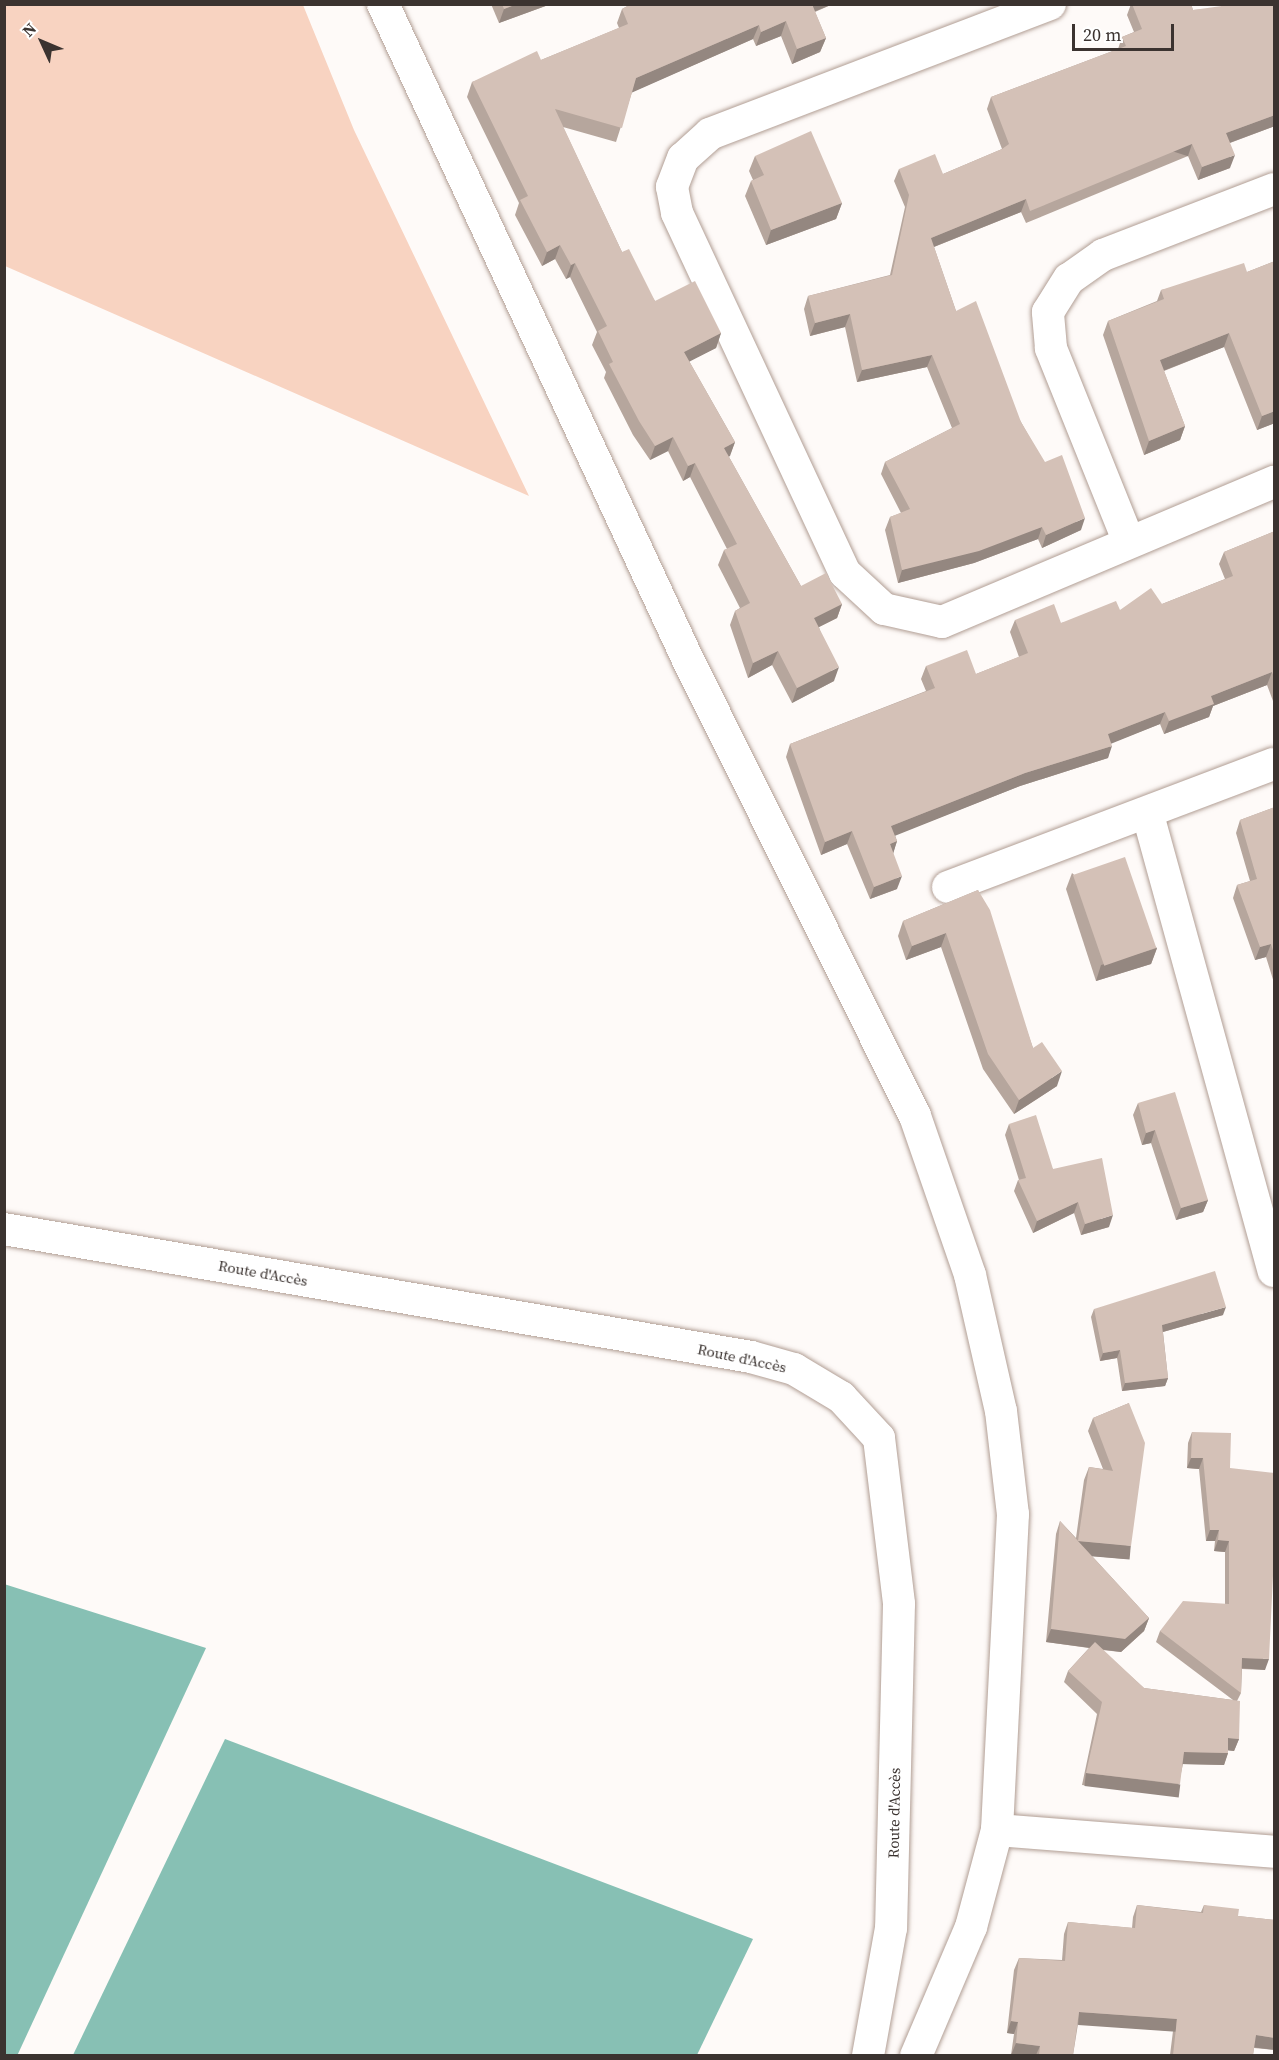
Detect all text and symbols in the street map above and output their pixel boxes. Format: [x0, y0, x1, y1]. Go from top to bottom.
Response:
north arrow [12, 12, 72, 72]
scale bar [1075, 12, 1177, 50]
text: N [17, 18, 41, 41]
text: 20 m [1083, 22, 1121, 47]
street label: Route d'Accès [217, 1256, 309, 1290]
street label: Route d'Accès [696, 1340, 788, 1376]
street label: Route d'Accès [884, 1768, 904, 1858]

